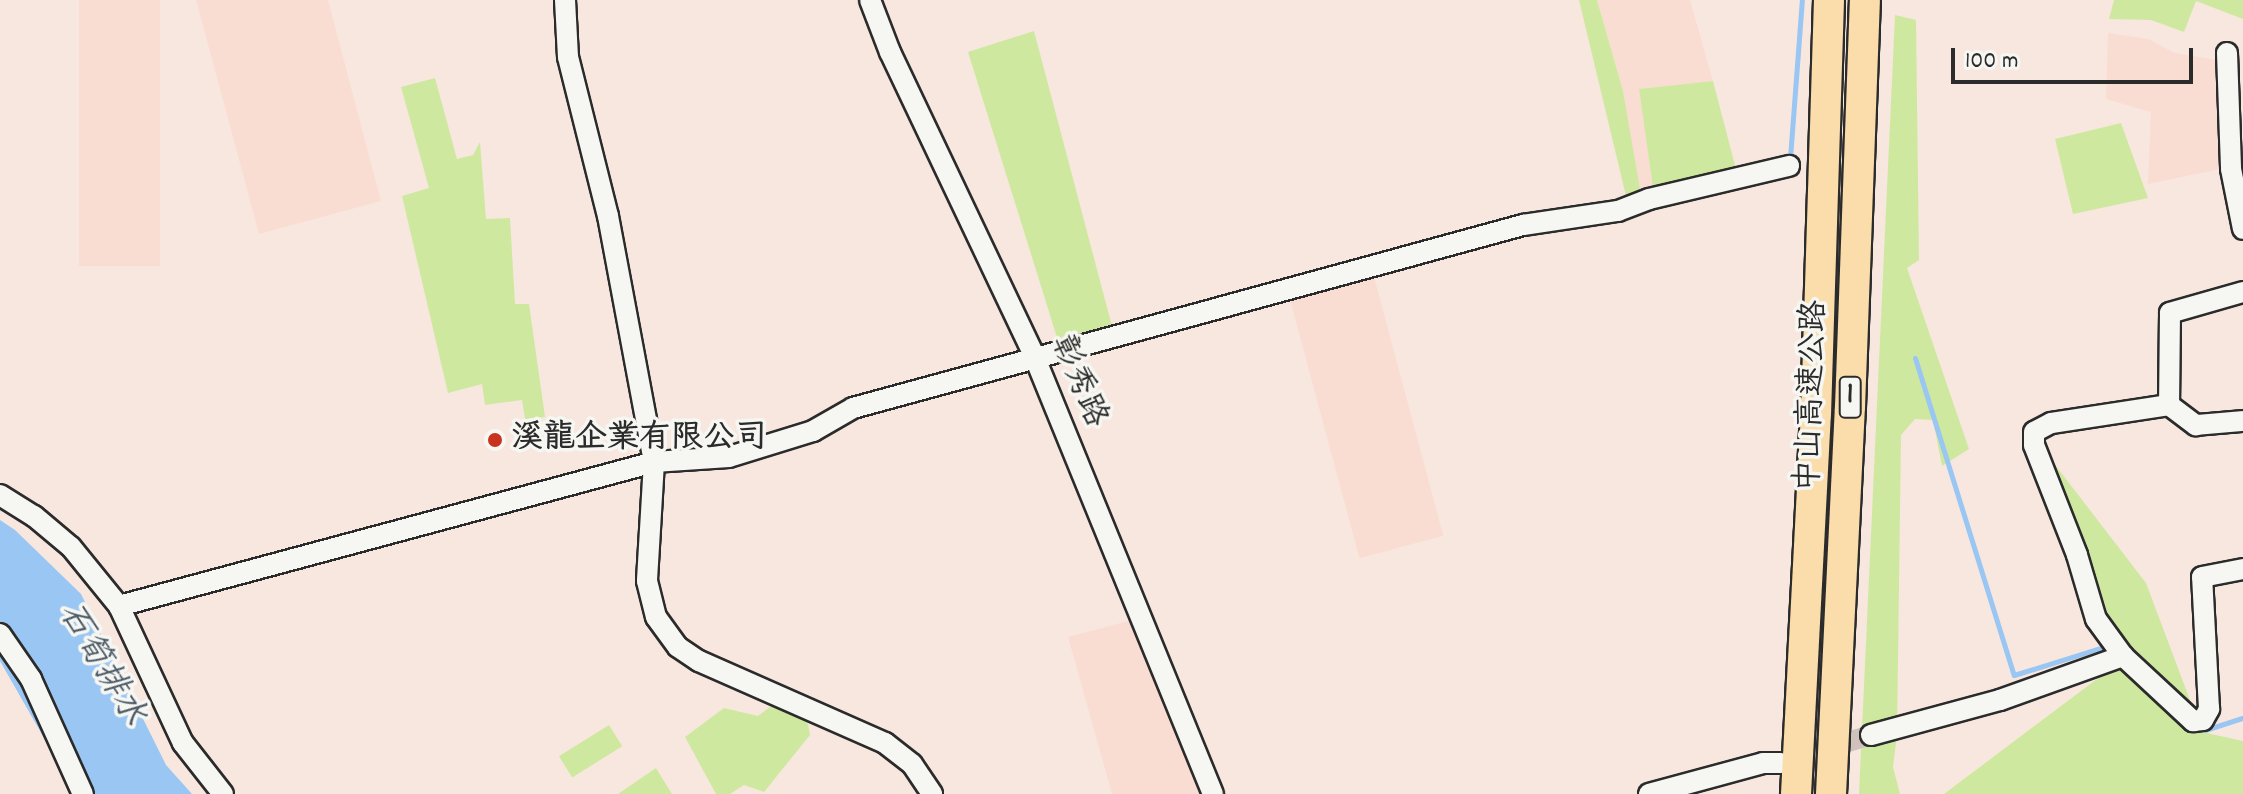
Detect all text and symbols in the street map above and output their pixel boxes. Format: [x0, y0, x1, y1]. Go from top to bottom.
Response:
scale bar [1955, 32, 2197, 82]
text: 100 m [1965, 45, 2018, 79]
street label: 中山高速公路 [1791, 299, 1837, 493]
street label: 彰秀路 [1041, 330, 1113, 434]
road number: 1 [1838, 371, 1862, 423]
place label: 溪龍企業有限公司 [511, 421, 767, 459]
marker: 溪龍企業有限公司 [486, 431, 504, 449]
water label: 石筍排水 [47, 596, 153, 734]

